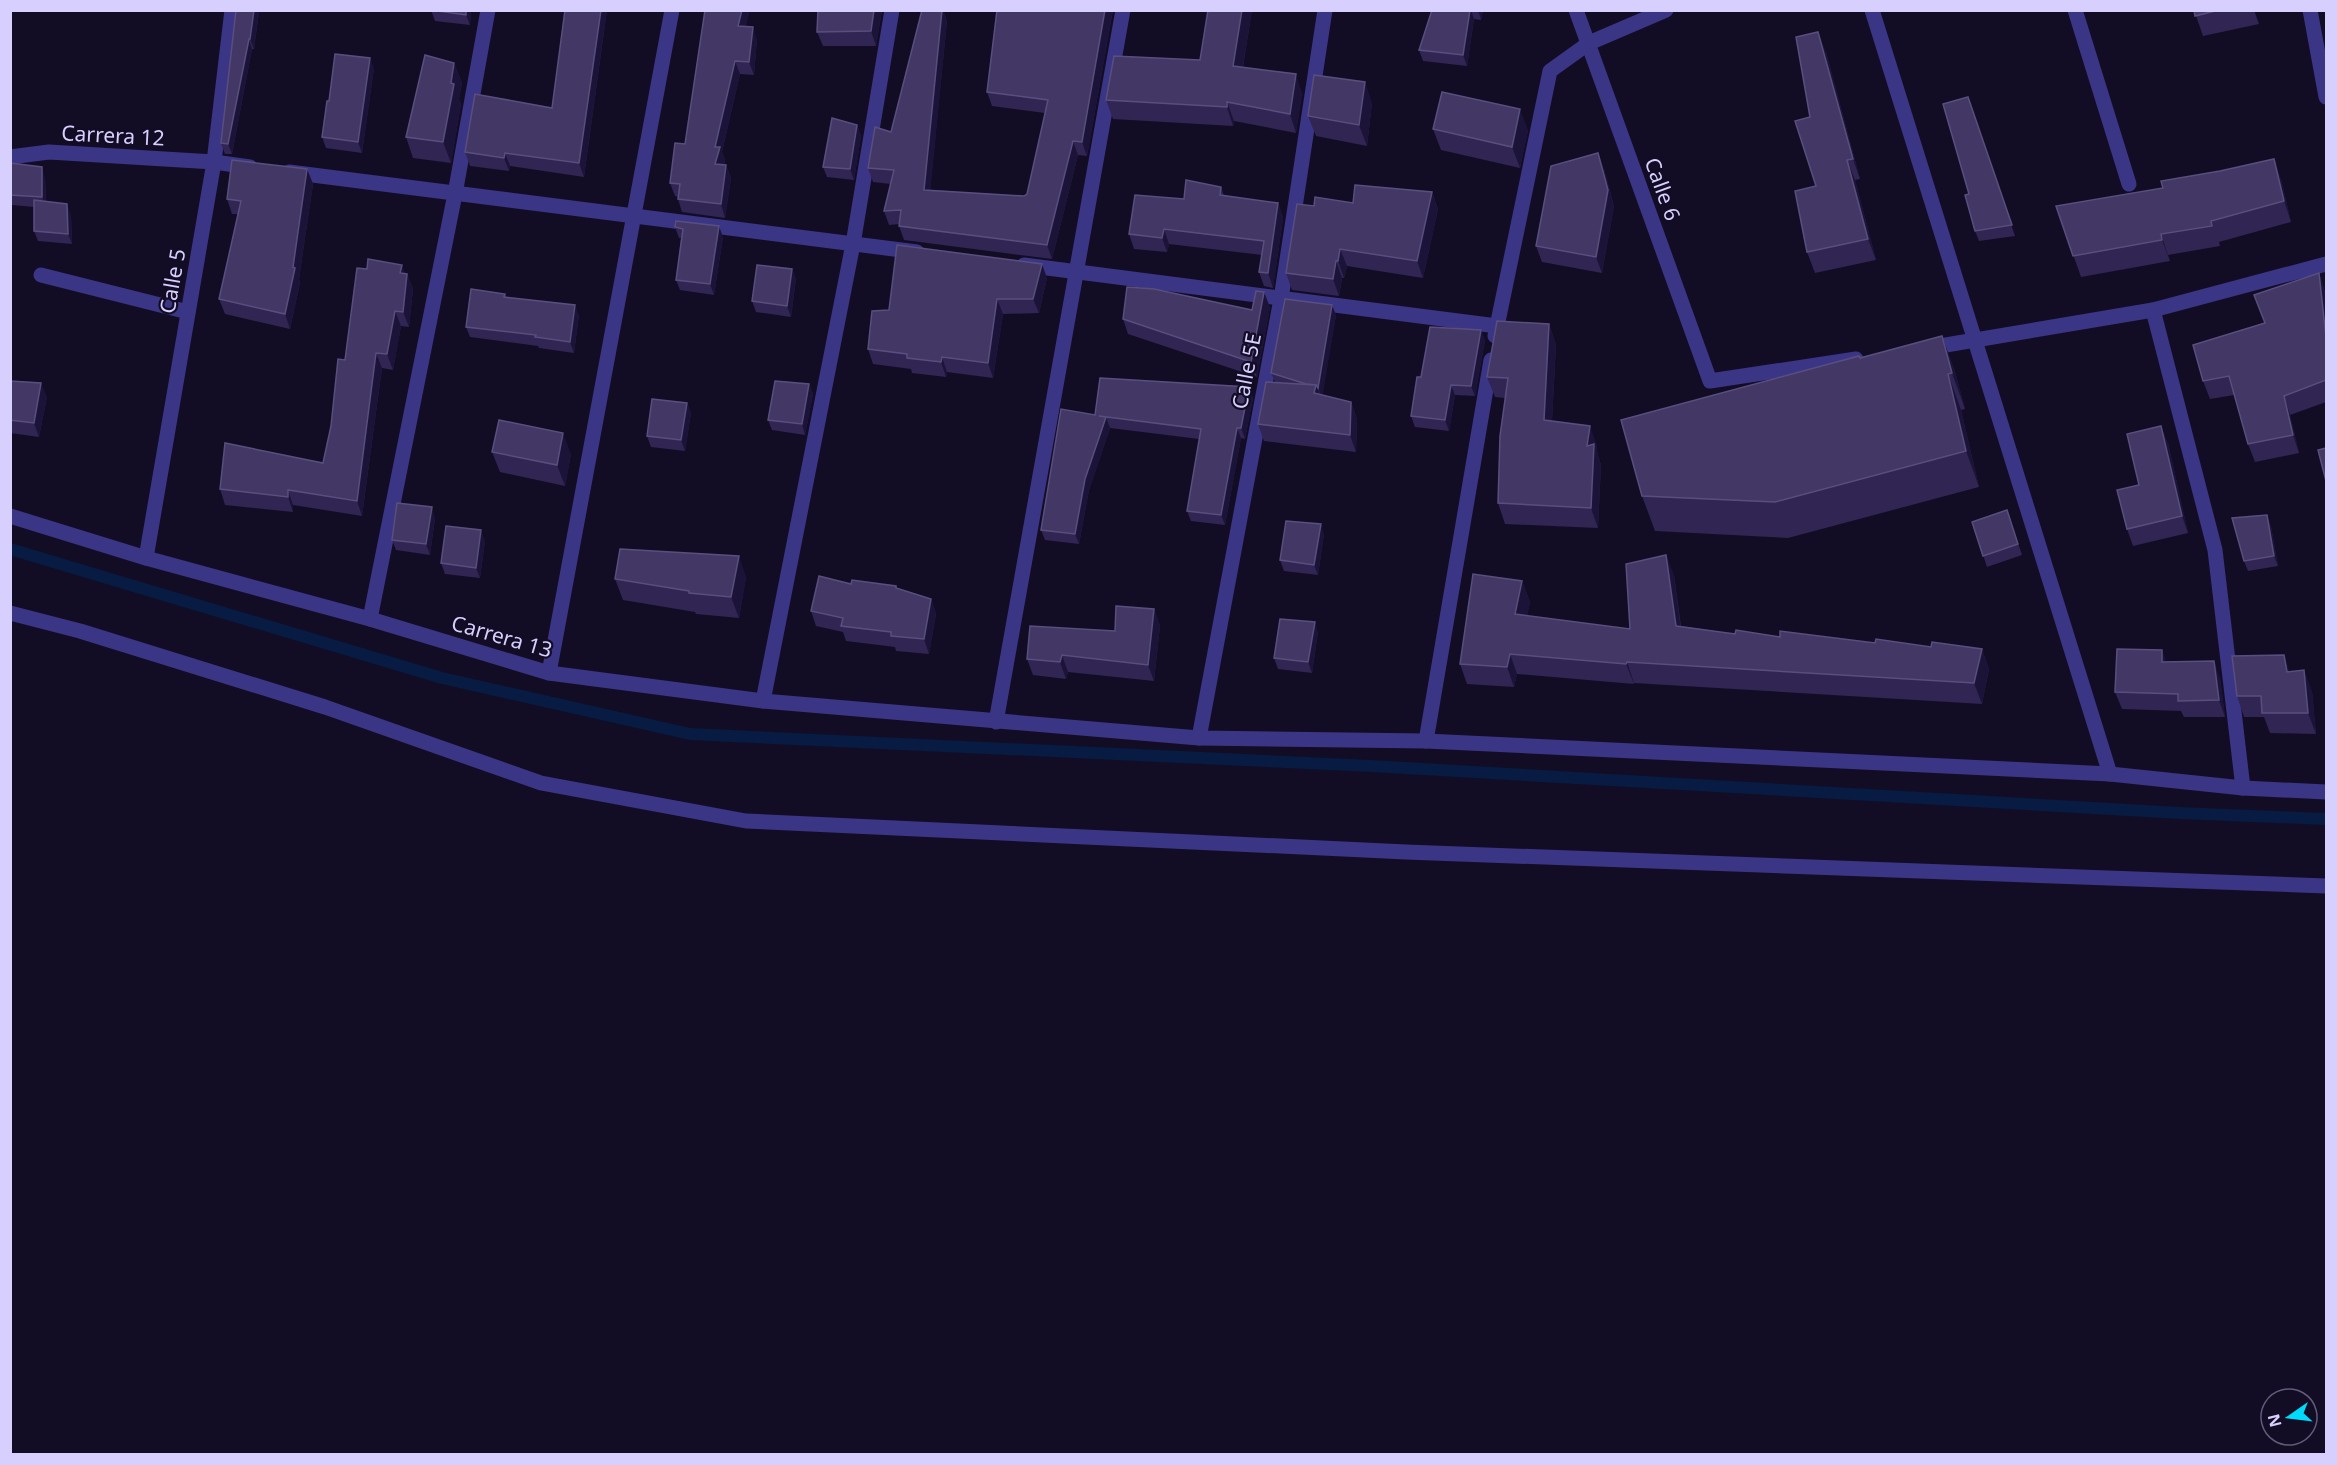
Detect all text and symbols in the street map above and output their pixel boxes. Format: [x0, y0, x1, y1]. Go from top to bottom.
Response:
street label: Carrera 12 [61, 118, 165, 152]
street label: Calle 6 [1639, 154, 1687, 224]
street label: Calle 5 [153, 246, 191, 316]
street label: Calle 5E [1225, 331, 1267, 411]
street label: Carrera 13 [448, 608, 556, 664]
north arrow [2259, 1387, 2319, 1447]
text: N [2262, 1412, 2287, 1430]

